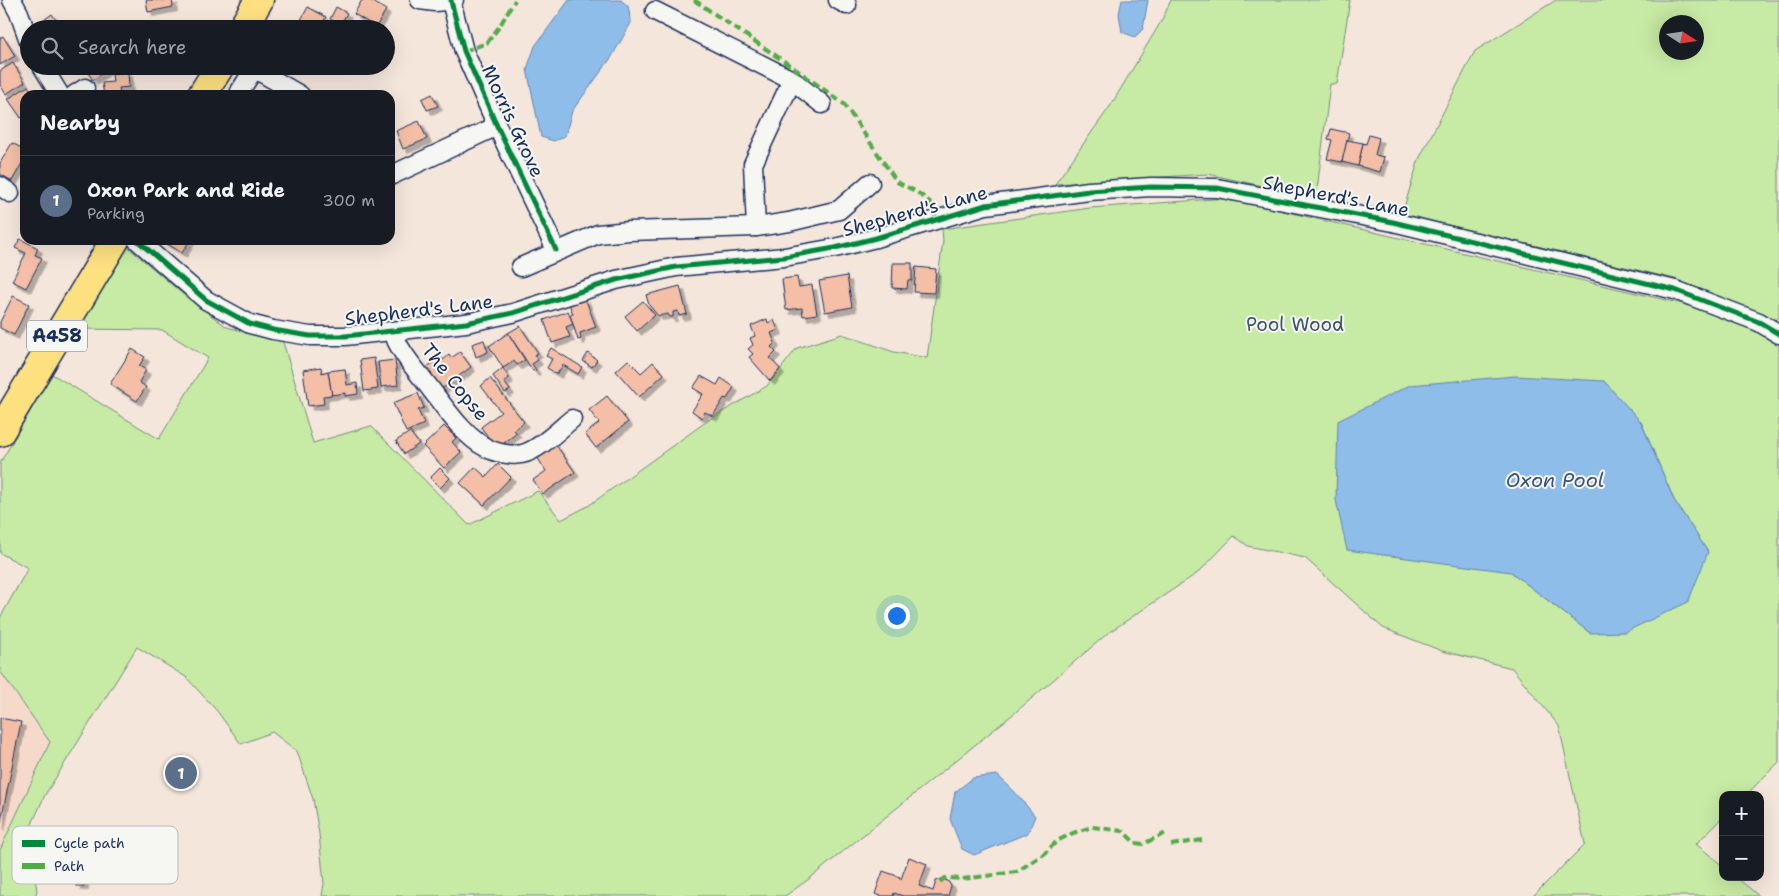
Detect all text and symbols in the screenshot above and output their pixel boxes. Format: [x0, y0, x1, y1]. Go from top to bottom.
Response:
north arrow [1659, 15, 1704, 60]
search box [20, 20, 395, 75]
icon: search [38, 34, 66, 62]
text: Search here [78, 35, 187, 60]
street label: Morris Grove [476, 61, 550, 181]
text: Nearby [40, 109, 120, 137]
street label: Shepherd's Lane [1260, 170, 1412, 222]
text: Oxon Park and Ride [87, 178, 285, 203]
street label: Shepherd's Lane [840, 180, 990, 242]
text: 1 [52, 190, 60, 211]
text: 300 m [323, 190, 375, 211]
text: Parking [87, 203, 145, 224]
street label: Shepherd's Lane [344, 289, 494, 331]
park label: Pool Wood [1246, 312, 1344, 337]
road number: A458 [27, 321, 87, 352]
street label: The Copse [416, 338, 494, 426]
water label: Oxon Pool [1506, 467, 1604, 493]
your location [884, 603, 910, 629]
pin: 1 [165, 754, 197, 792]
map controls [1719, 791, 1764, 881]
button: + [1719, 791, 1764, 836]
legend [12, 826, 178, 884]
text: Cycle path [54, 834, 125, 852]
button: − [1719, 836, 1764, 881]
text: Path [54, 857, 85, 875]

